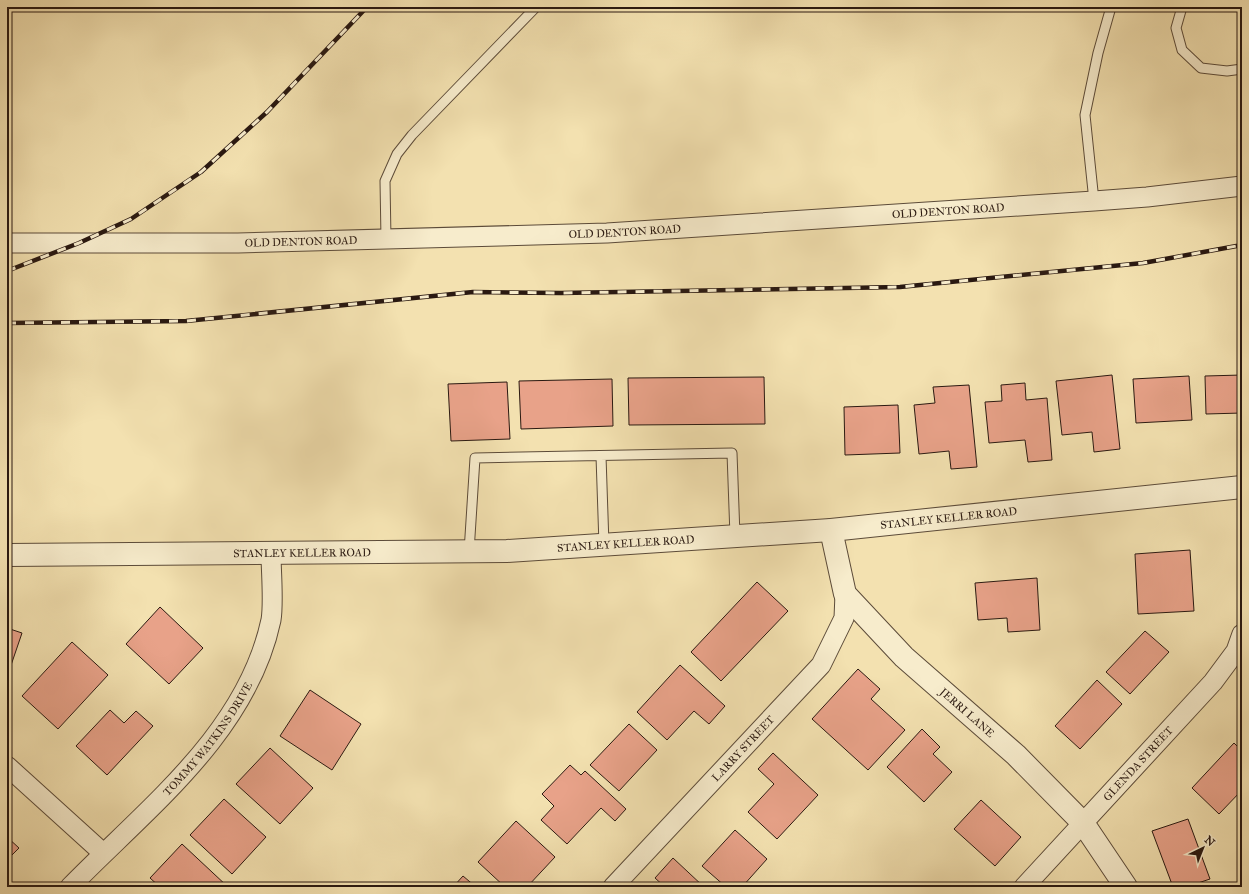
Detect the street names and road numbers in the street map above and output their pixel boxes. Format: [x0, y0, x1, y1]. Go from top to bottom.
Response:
street label: OLD DENTON ROAD [892, 201, 1005, 221]
street label: OLD DENTON ROAD [568, 222, 682, 241]
street label: OLD DENTON ROAD [245, 234, 358, 250]
street label: STANLEY KELLER ROAD [880, 505, 1018, 532]
street label: STANLEY KELLER ROAD [557, 533, 695, 555]
street label: STANLEY KELLER ROAD [233, 546, 371, 560]
street label: TOMMY WATKINS DRIVE [161, 680, 255, 798]
street label: JERRI LANE [936, 685, 997, 740]
street label: LARRY STREET [709, 713, 778, 784]
street label: GLENDA STREET [1101, 724, 1176, 804]

